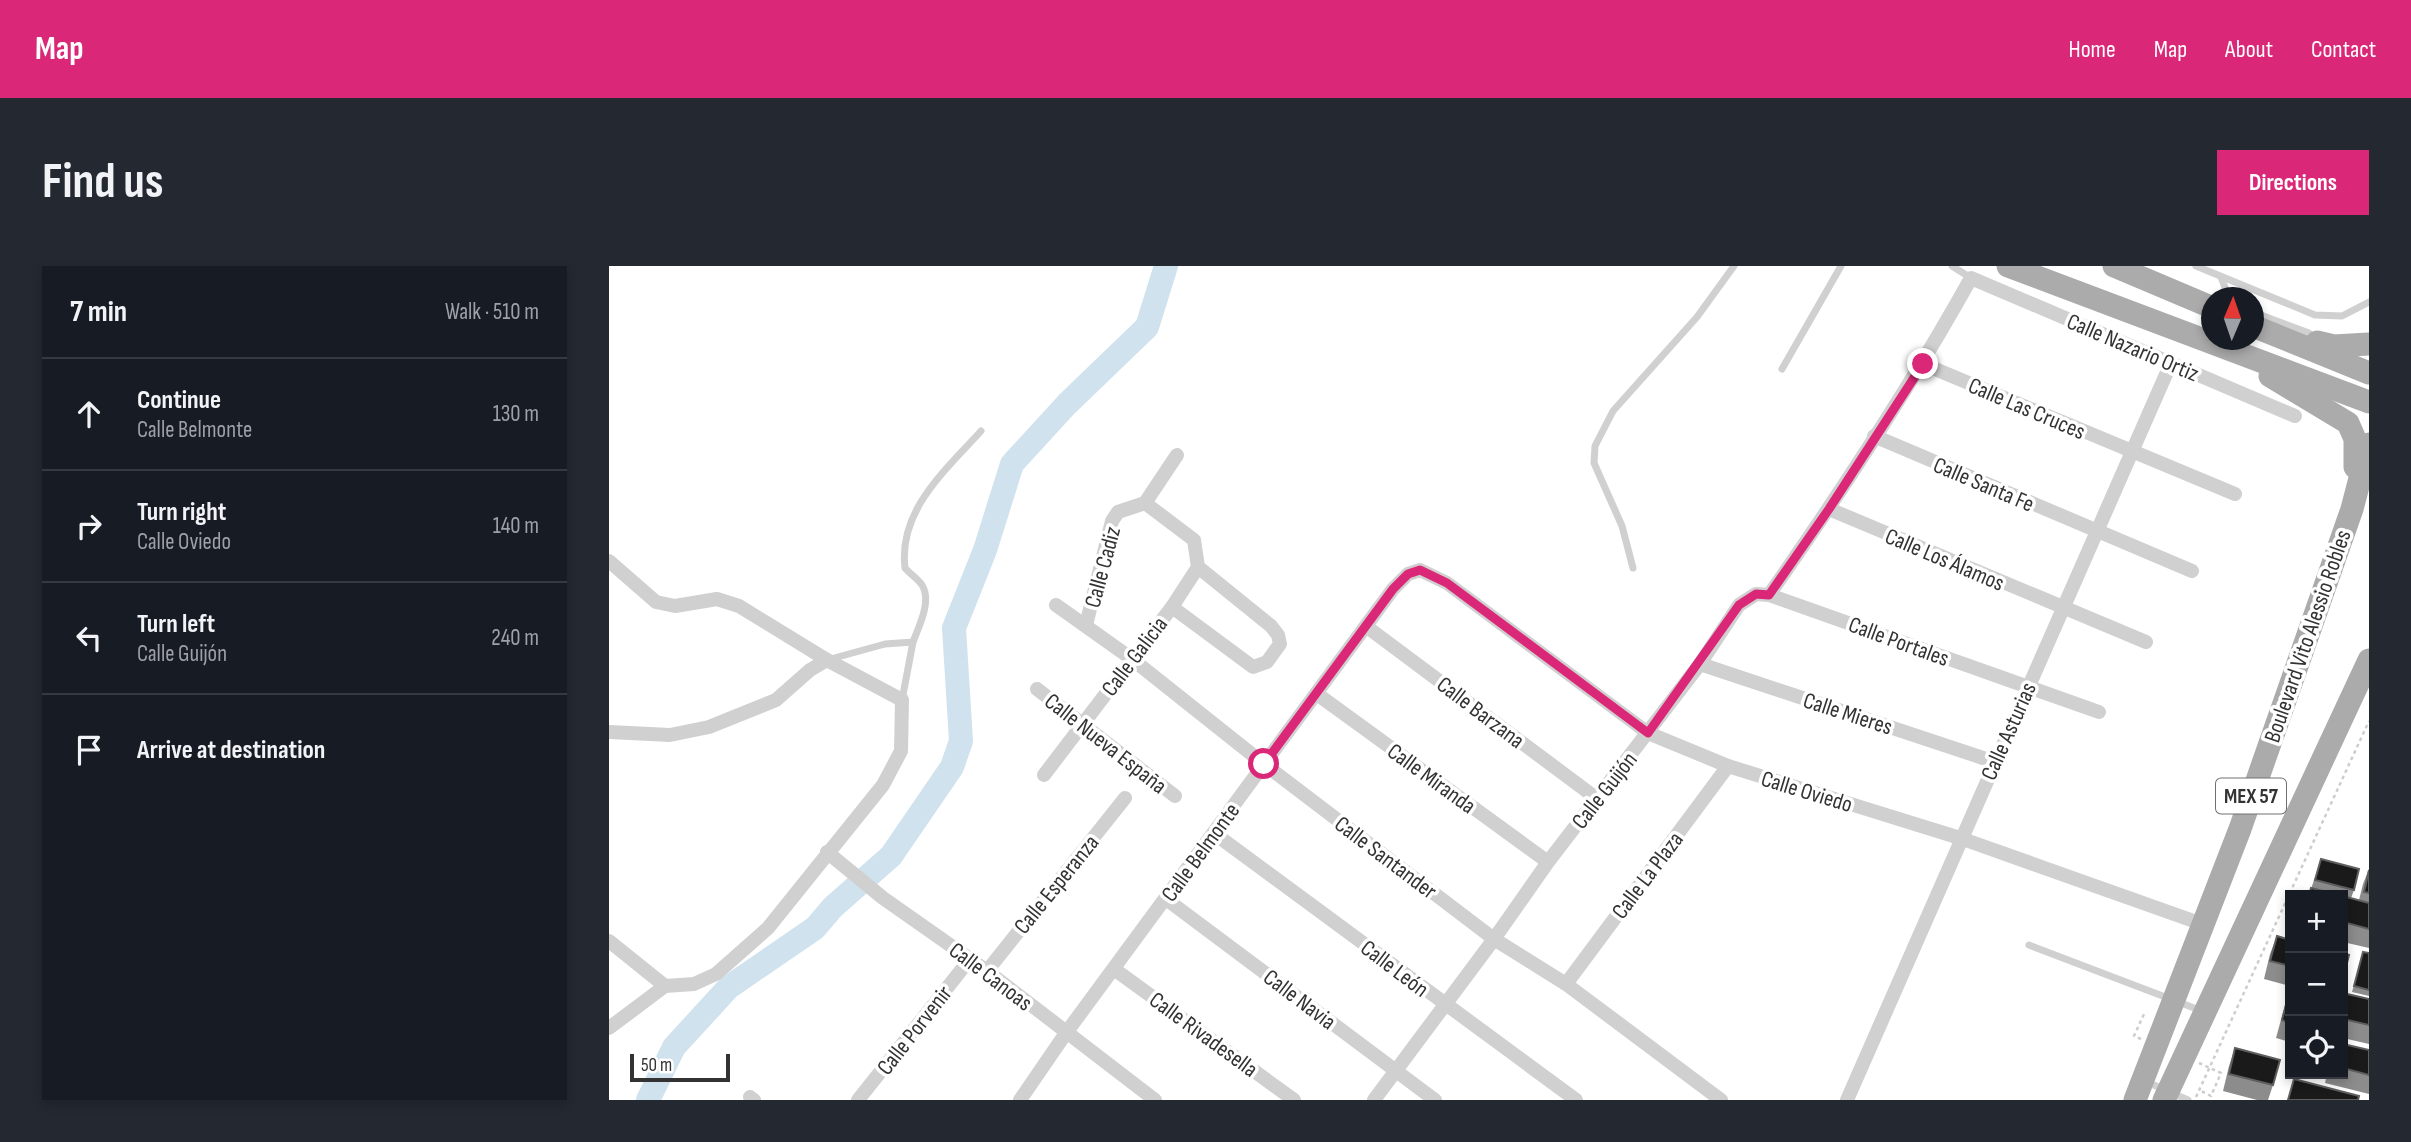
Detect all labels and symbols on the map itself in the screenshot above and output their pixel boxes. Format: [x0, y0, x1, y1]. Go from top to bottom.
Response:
north arrow [2201, 287, 2264, 350]
street label: Calle Nazario Ortiz [2062, 308, 2203, 388]
route end [1907, 348, 1938, 379]
street label: Calle Las Cruces [1964, 372, 2089, 446]
street label: Calle Santa Fe [1929, 451, 2038, 519]
street label: Calle Los Álamos [1881, 522, 2008, 598]
street label: Calle Cadiz [1079, 524, 1127, 611]
street label: Boulevard Vito Alessio Robles [2258, 526, 2357, 746]
street label: Calle Galicia [1096, 611, 1174, 702]
street label: Calle Portales [1845, 611, 1953, 673]
street label: Calle Barzana [1431, 671, 1530, 755]
street label: Calle Asturias [1975, 678, 2043, 785]
street label: Calle Mieres [1800, 686, 1896, 741]
street label: Calle Nueva España [1039, 687, 1172, 800]
street label: Calle Miranda [1382, 737, 1481, 820]
street label: Calle Guijón [1566, 747, 1644, 835]
route start [1248, 748, 1279, 779]
street label: Calle Oviedo [1758, 765, 1856, 819]
road number: MEX 57 [2216, 778, 2286, 814]
street label: Calle Belmonte [1156, 798, 1246, 907]
street label: Calle Santander [1329, 810, 1442, 906]
street label: Calle La Plaza [1606, 826, 1690, 925]
street label: Calle Esperanza [1008, 829, 1105, 940]
street label: Calle León [1355, 934, 1434, 1003]
street label: Calle Canoas [943, 936, 1038, 1017]
street label: Calle Navia [1258, 963, 1341, 1036]
street label: Calle Porvenir [871, 980, 959, 1081]
street label: Calle Rivadesella [1144, 986, 1263, 1084]
scale bar [630, 1051, 730, 1083]

